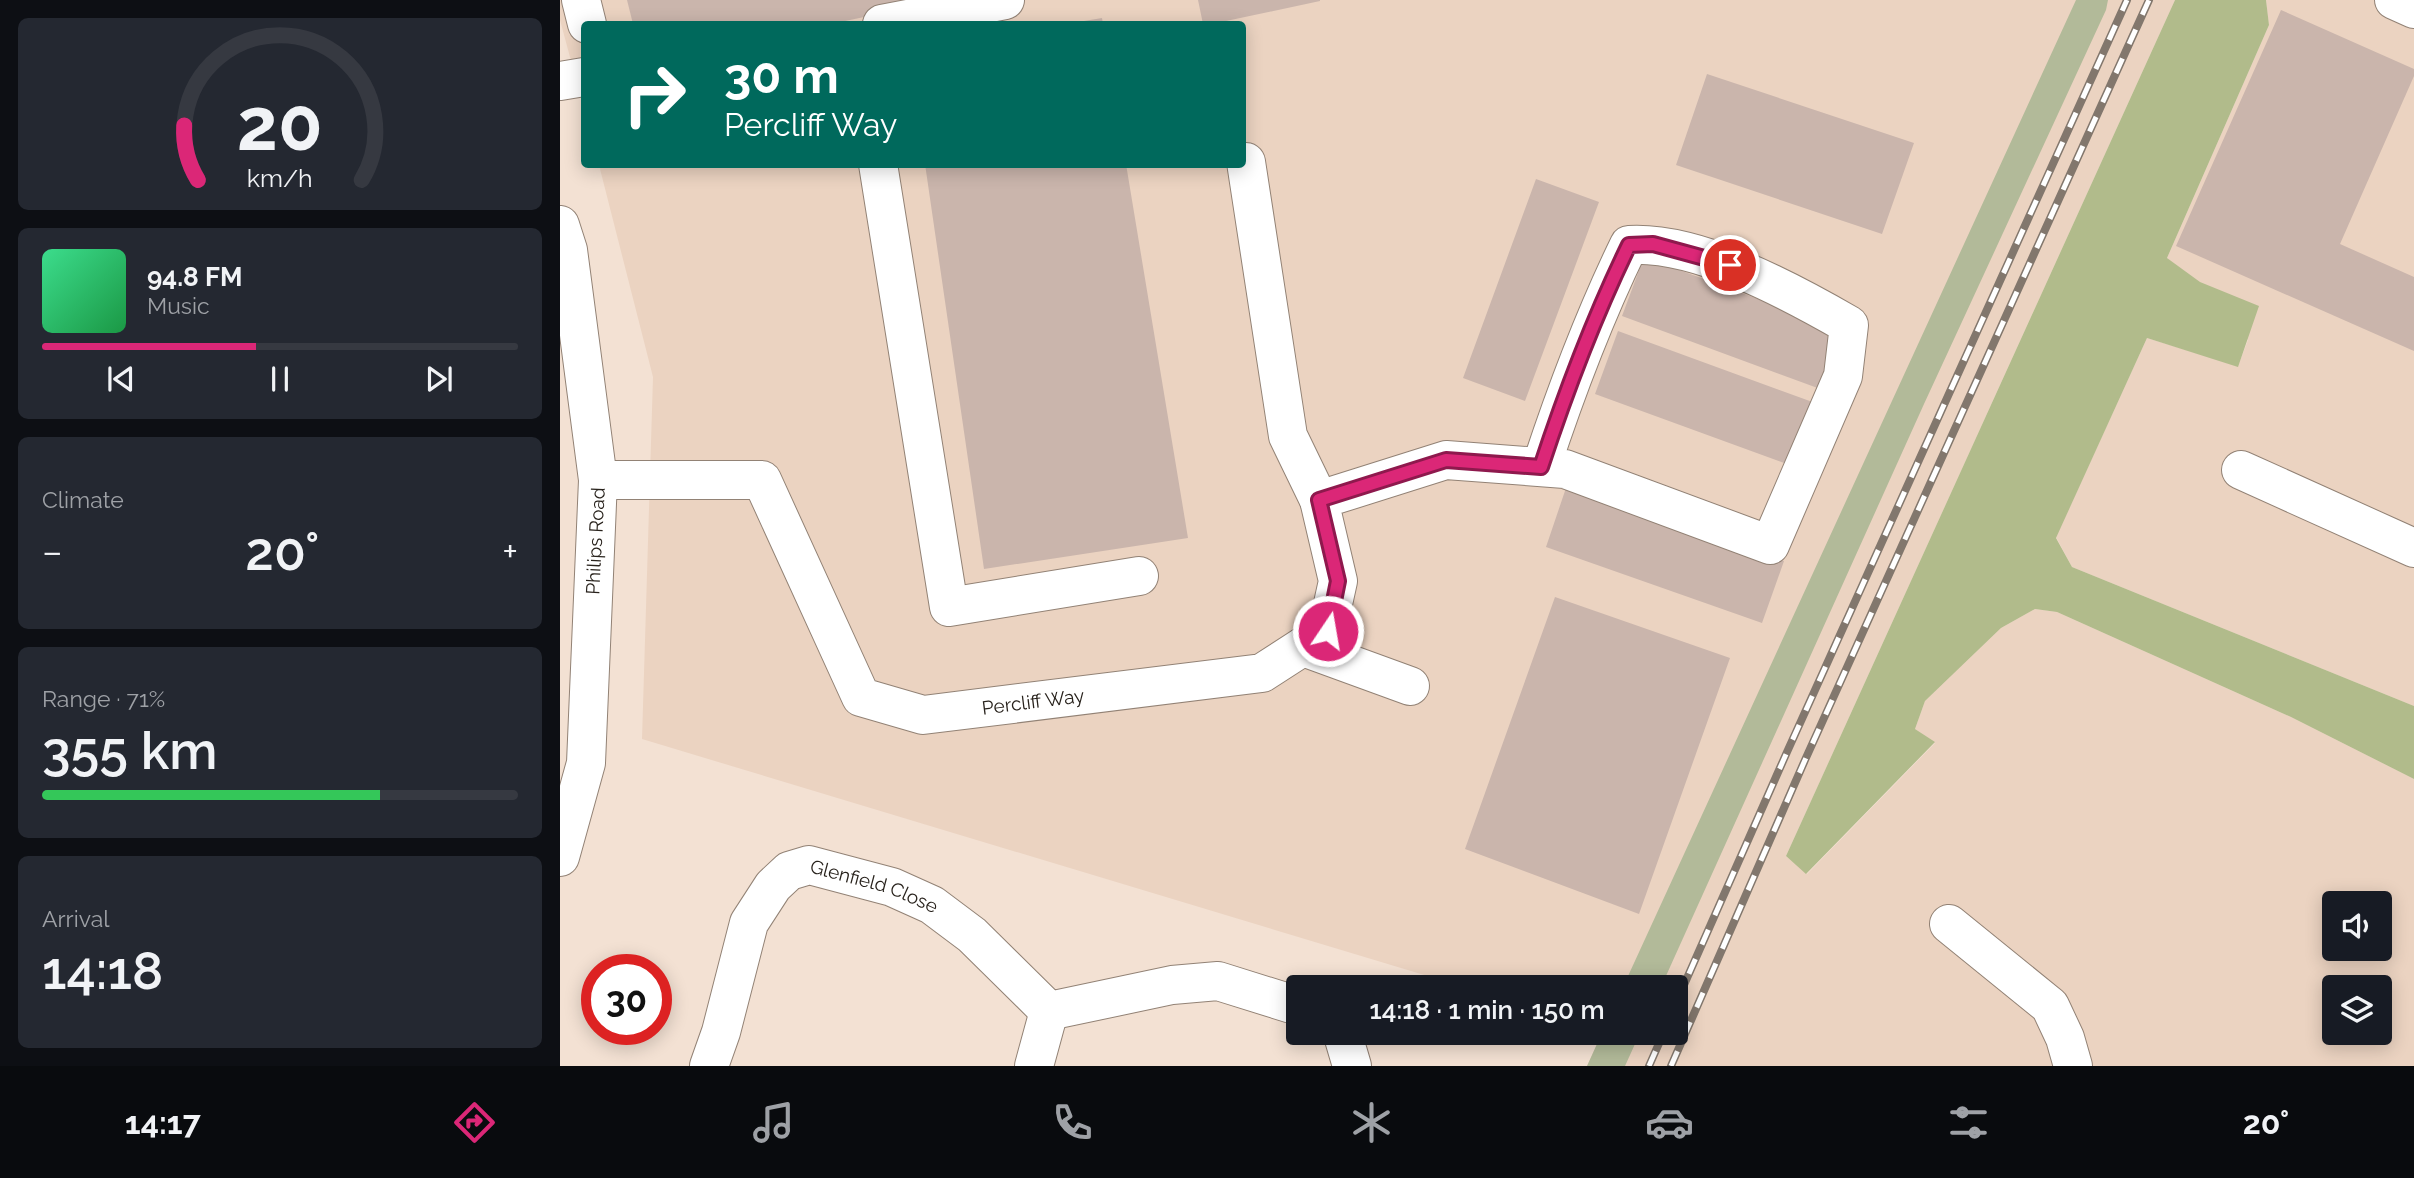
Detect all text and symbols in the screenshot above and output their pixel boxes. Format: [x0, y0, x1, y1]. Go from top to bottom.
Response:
text: 30 m [724, 47, 839, 104]
icon: right [609, 49, 700, 140]
text: 20 [237, 82, 323, 167]
text: Percliff Way [724, 106, 897, 143]
text: km/h [247, 163, 313, 193]
pin [1700, 235, 1760, 295]
icon: arrive [1711, 246, 1749, 284]
text: 94.8 FM [147, 262, 242, 292]
text: Music [147, 292, 210, 319]
icon: previous [102, 360, 140, 398]
icon: pause [261, 360, 299, 398]
icon: next [420, 360, 458, 398]
text: Climate [42, 486, 124, 513]
street label: Philips Road [581, 487, 609, 595]
text: 20° [245, 521, 319, 582]
text: − [42, 529, 62, 574]
text: + [502, 529, 518, 574]
position arrow [1291, 594, 1365, 668]
street label: Percliff Way [981, 684, 1086, 719]
text: Range · 71% [42, 685, 165, 712]
text: 355 km [42, 720, 217, 781]
street label: Glenfield Close [808, 855, 941, 917]
map controls [2322, 891, 2392, 1045]
button: sound [2322, 891, 2392, 961]
text: Arrival [42, 905, 109, 932]
text: 14:18 [42, 940, 163, 1001]
speed limit sign: 30 [581, 954, 672, 1045]
button: layers [2322, 975, 2392, 1045]
text: 14:18 · 1 min · 150 m [1370, 995, 1605, 1025]
icon: directions [450, 1098, 499, 1147]
icon: music [749, 1098, 798, 1147]
icon: phone [1048, 1098, 1097, 1147]
icon: climate [1347, 1098, 1396, 1147]
icon: car [1645, 1098, 1694, 1147]
icon: filters [1944, 1098, 1993, 1147]
text: 14:17 [125, 1104, 201, 1141]
text: 20° [2243, 1104, 2289, 1141]

